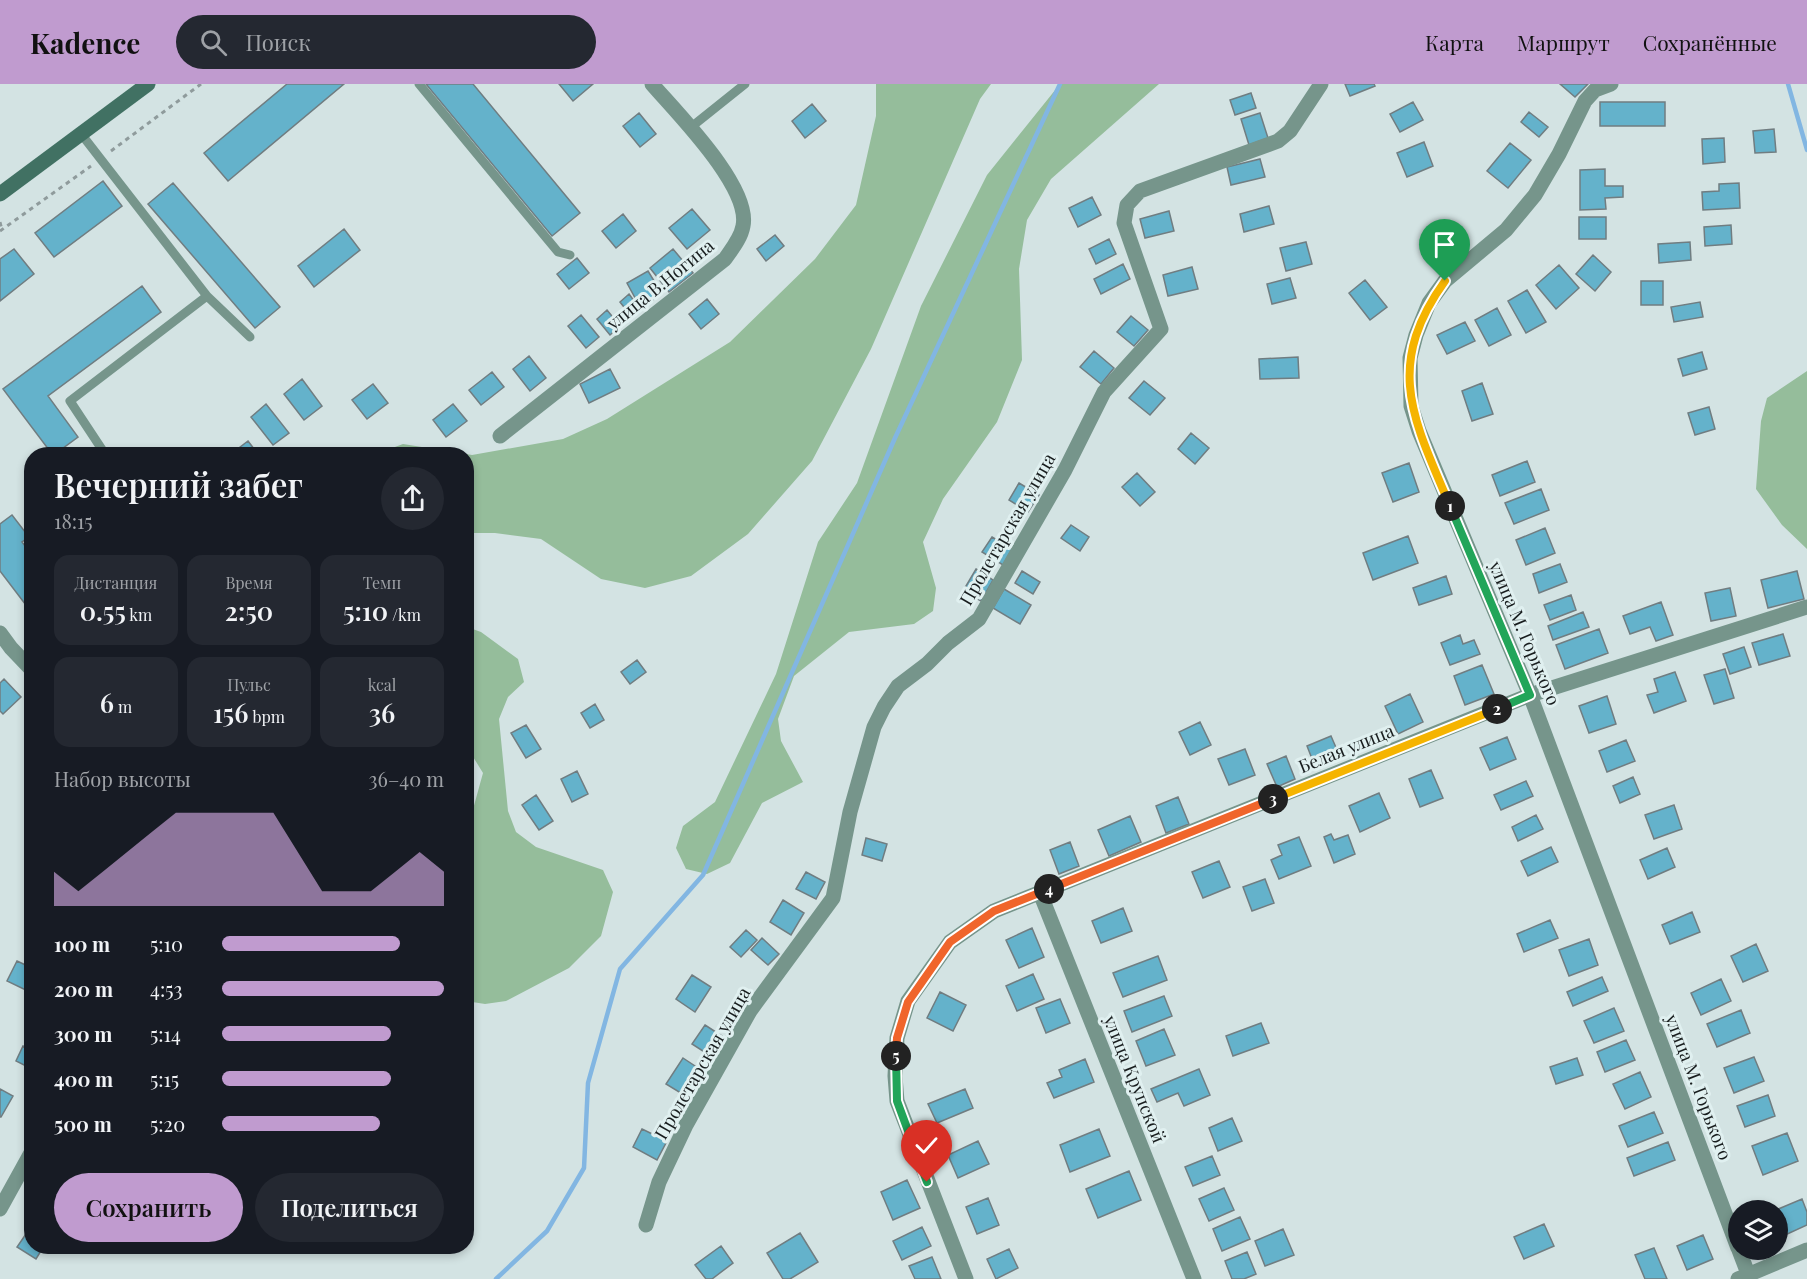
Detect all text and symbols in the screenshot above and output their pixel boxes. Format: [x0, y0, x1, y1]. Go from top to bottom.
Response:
search box [176, 15, 596, 69]
text: Kadence [30, 24, 140, 61]
icon: search [197, 26, 230, 59]
text: Поиск [245, 27, 311, 57]
text: Карта [1425, 28, 1484, 56]
text: Маршрут [1517, 28, 1610, 56]
text: Сохранённые [1643, 28, 1777, 56]
pin [1419, 219, 1470, 281]
icon: arrive [1428, 228, 1461, 261]
street label: улица В.Ногина [601, 233, 719, 335]
street label: Пролетарская улица [954, 449, 1060, 609]
text: Вечерний забег [54, 462, 303, 506]
button: share [381, 467, 444, 530]
pin: 1 [1435, 491, 1465, 521]
text: 1 [1447, 495, 1453, 516]
text: 18:15 [54, 507, 93, 534]
street label: улица М. Горького [1483, 556, 1566, 709]
text: Дистанция [75, 572, 157, 593]
text: Время [225, 572, 273, 593]
text: Темп [363, 572, 401, 593]
text: 0.55 [80, 593, 126, 628]
text: 2:50 [225, 593, 273, 628]
text: 5:10 [343, 593, 388, 628]
text: km [126, 604, 152, 625]
text: /km [388, 604, 421, 625]
text: Пульс [227, 674, 271, 695]
text: kcal [368, 674, 396, 695]
text: 6 [100, 685, 114, 720]
pin: 2 [1482, 694, 1512, 724]
text: 156 [213, 695, 248, 730]
text: 36 [369, 695, 395, 730]
text: m [114, 696, 132, 717]
text: 2 [1493, 698, 1501, 719]
text: bpm [248, 706, 285, 727]
street label: Белая улица [1295, 718, 1397, 778]
text: Набор высоты [54, 765, 191, 792]
text: 36–40 m [369, 765, 444, 792]
pin: 3 [1258, 784, 1288, 814]
text: 3 [1269, 788, 1277, 809]
pin: 4 [1034, 874, 1064, 904]
text: 4 [1045, 878, 1053, 899]
text: 100 m [54, 930, 110, 957]
text: 5:10 [150, 930, 183, 957]
text: 200 m [54, 975, 113, 1002]
text: 4:53 [150, 975, 183, 1002]
street label: Пролетарская улица [649, 983, 755, 1143]
street label: улица М. Горького [1660, 1010, 1738, 1163]
street label: улица Крупской [1098, 1011, 1171, 1146]
text: 300 m [54, 1020, 112, 1047]
text: 5:14 [150, 1020, 181, 1047]
pin: 5 [881, 1041, 911, 1071]
text: 5 [892, 1045, 900, 1066]
text: 400 m [54, 1065, 113, 1092]
text: 5:15 [150, 1065, 179, 1092]
text: 500 m [54, 1110, 112, 1137]
text: 5:20 [150, 1110, 185, 1137]
pin [901, 1120, 952, 1182]
icon: check [910, 1129, 943, 1162]
button: Сохранить [54, 1173, 243, 1242]
button: Поделиться [255, 1173, 444, 1242]
map controls [1728, 1200, 1788, 1260]
button: layers [1728, 1200, 1788, 1260]

